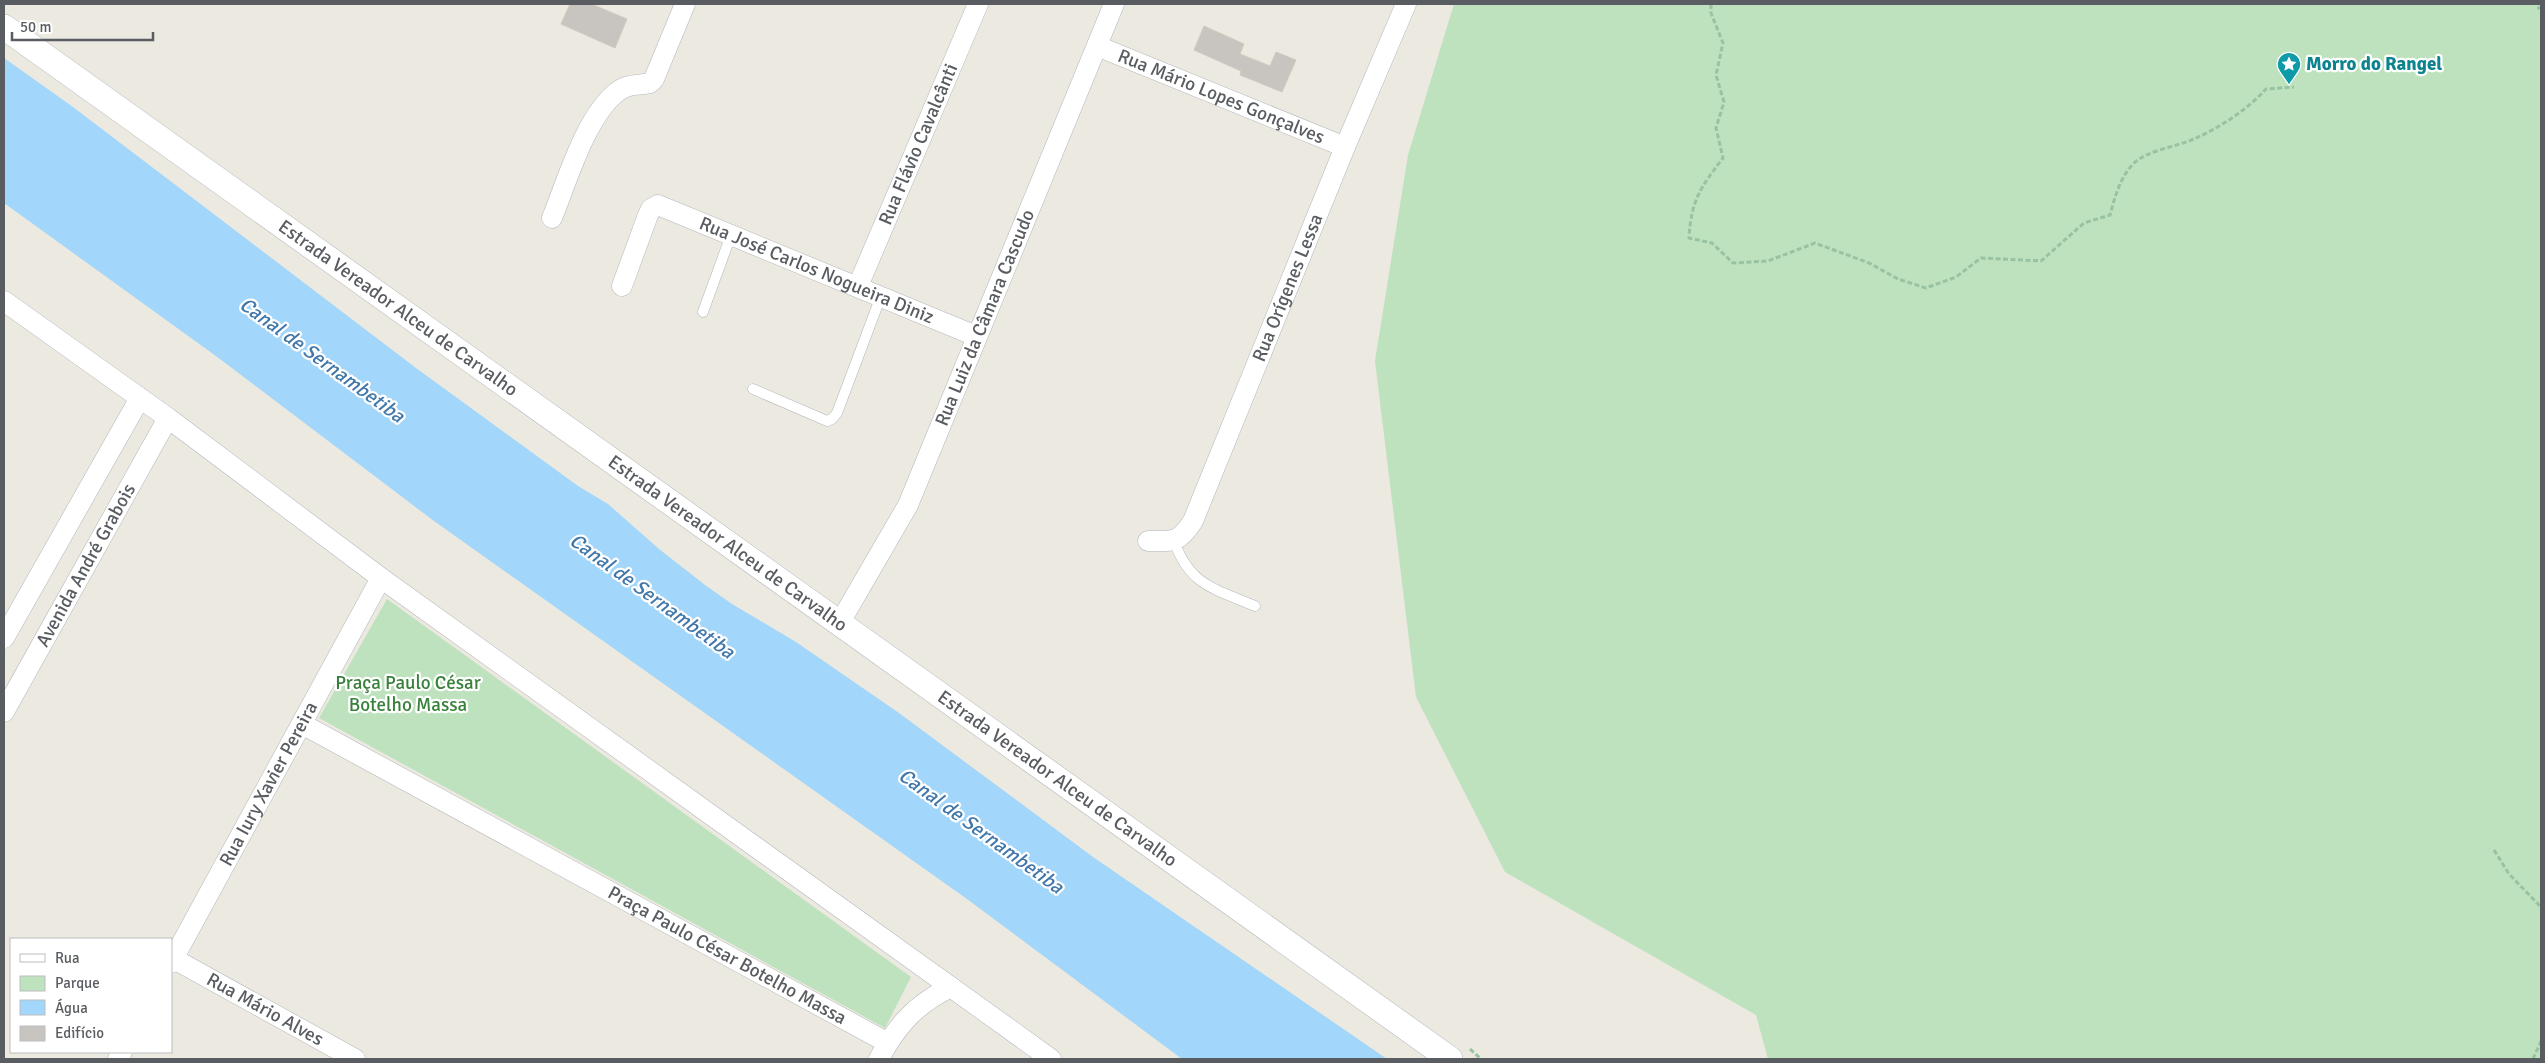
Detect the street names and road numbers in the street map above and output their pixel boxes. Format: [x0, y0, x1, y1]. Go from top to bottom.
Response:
street label: Rua Mário Lopes Gonçalves [1114, 44, 1328, 149]
street label: Rua Flávio Cavalcânti [873, 60, 963, 229]
street label: Rua Luiz da Câmara Cascudo [930, 206, 1040, 430]
street label: Rua Orígenes Lessa [1247, 210, 1329, 365]
street label: Rua José Carlos Nogueira Diniz [696, 211, 938, 329]
street label: Estrada Vereador Alceu de Carvalho [274, 215, 522, 402]
street label: Estrada Vereador Alceu de Carvalho [603, 450, 852, 637]
street label: Avenida André Grabois [31, 479, 141, 651]
street label: Estrada Vereador Alceu de Carvalho [933, 685, 1182, 872]
street label: Rua Iury Xavier Pereira [214, 697, 323, 870]
street label: Praça Paulo César Botelho Massa [604, 881, 851, 1030]
street label: Rua Mário Alves [202, 967, 328, 1051]

